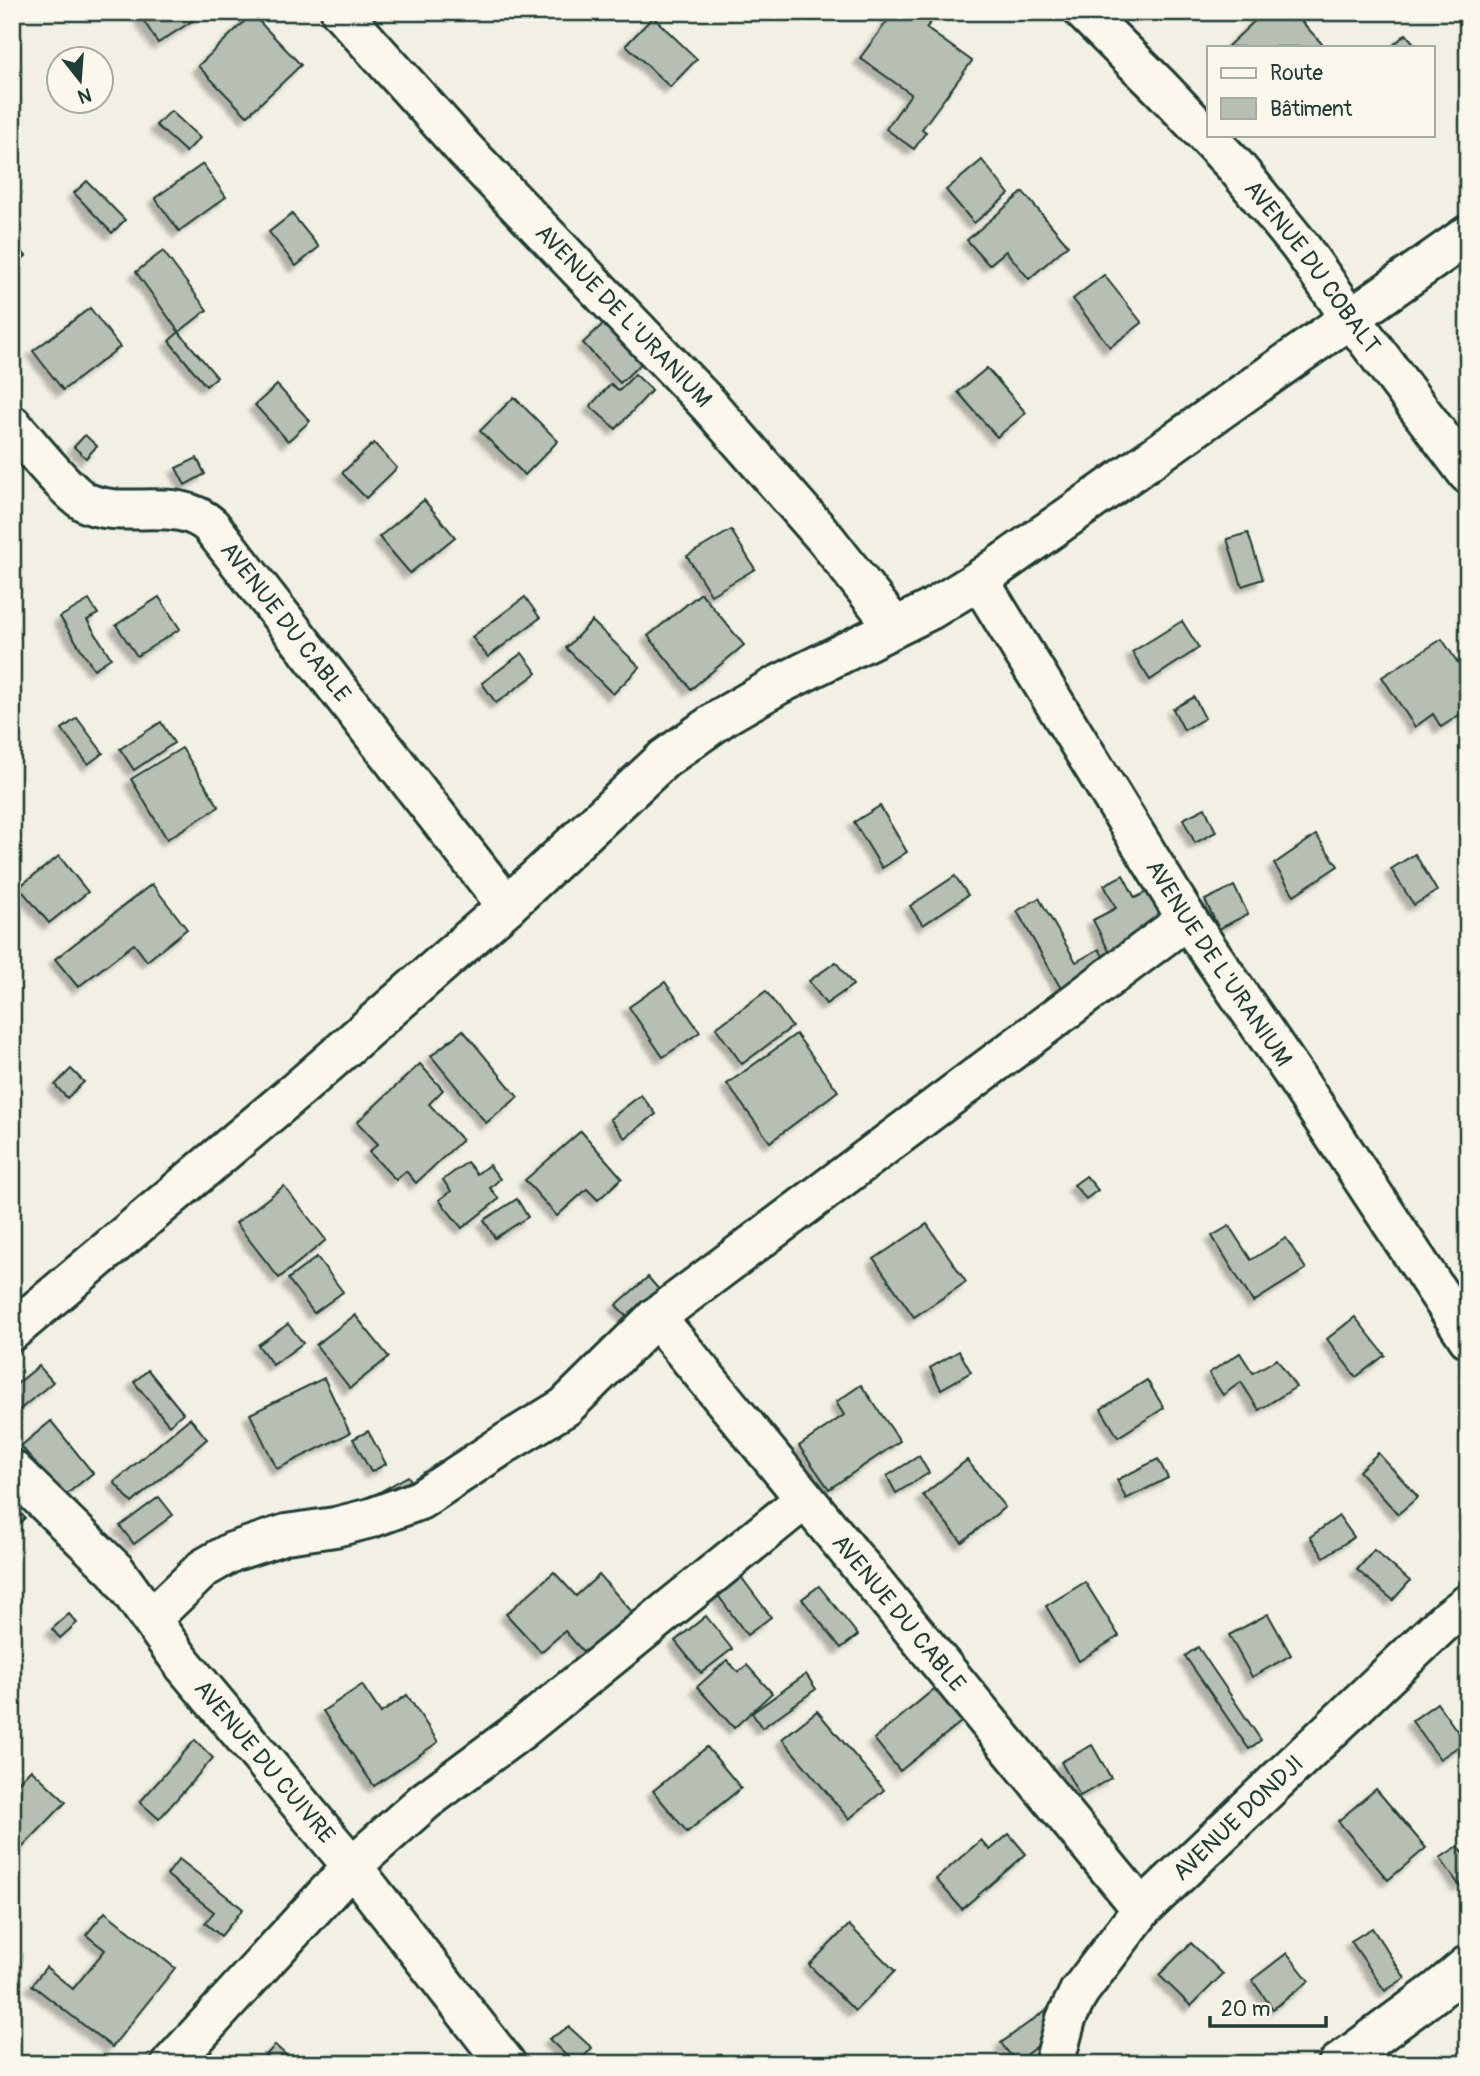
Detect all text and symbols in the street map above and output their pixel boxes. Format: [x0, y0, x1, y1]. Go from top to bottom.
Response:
north arrow [46, 46, 116, 116]
legend [1207, 46, 1434, 136]
text: Route [1270, 60, 1323, 87]
text: N [75, 82, 94, 109]
text: Bâtiment [1270, 96, 1353, 123]
street label: AVENUE DU COBALT [1238, 174, 1387, 359]
street label: AVENUE DE L'URANIUM [529, 218, 718, 413]
street label: AVENUE DU CABLE [214, 536, 357, 708]
street label: AVENUE DE L'URANIUM [1140, 854, 1298, 1072]
street label: AVENUE DU CABLE [826, 1528, 972, 1698]
street label: AVENUE DU CUIVRE [188, 1674, 341, 1849]
street label: AVENUE DONDJI [1166, 1749, 1309, 1887]
scale bar [1210, 1985, 1326, 2029]
text: 20 m [1221, 1996, 1270, 2023]

